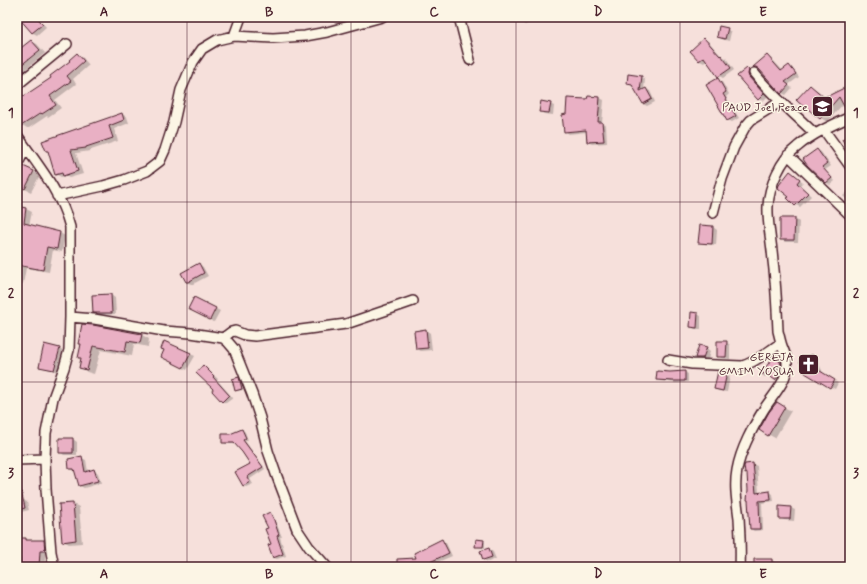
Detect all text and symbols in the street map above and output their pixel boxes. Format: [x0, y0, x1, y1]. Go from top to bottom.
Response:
text: A [100, 4, 108, 21]
text: B [265, 4, 274, 21]
text: C [429, 4, 439, 21]
text: D [594, 4, 603, 21]
text: E [759, 4, 767, 21]
school or university icon: PAUD Joel Peace [810, 94, 836, 120]
place label: PAUD Joel Peace [722, 100, 808, 116]
text: 1 [8, 105, 14, 122]
text: 1 [853, 105, 859, 122]
text: 2 [8, 285, 15, 302]
text: 2 [853, 285, 860, 302]
place label: GEREJA GMIM YOSUA [719, 350, 794, 380]
church icon: GEREJA GMIM YOSUA [796, 351, 822, 377]
text: 3 [8, 465, 14, 482]
text: 3 [853, 465, 859, 482]
text: A [100, 566, 108, 583]
text: B [265, 566, 274, 583]
text: C [429, 566, 439, 583]
text: D [594, 566, 603, 583]
text: E [759, 566, 767, 583]

